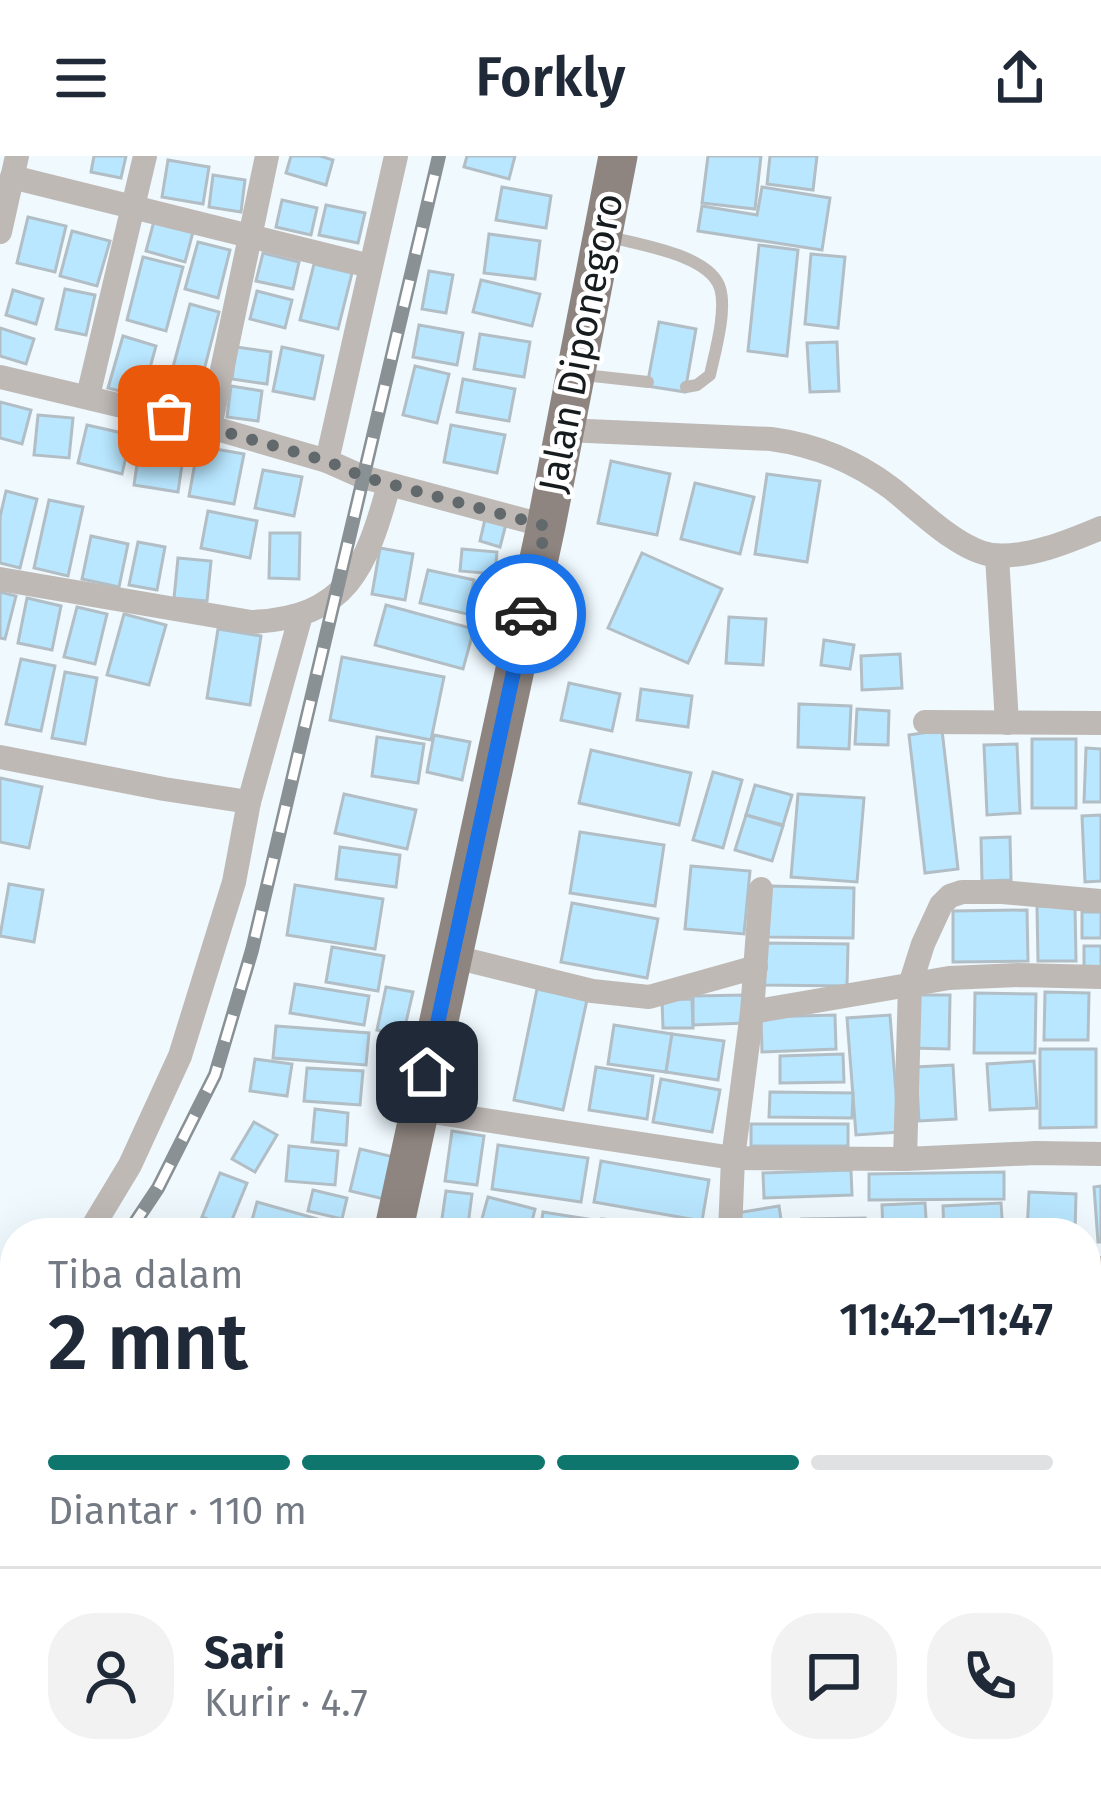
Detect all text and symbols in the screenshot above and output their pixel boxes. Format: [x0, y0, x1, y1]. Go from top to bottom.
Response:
icon: menu [48, 45, 114, 111]
icon: share [987, 45, 1053, 111]
text: Forkly [476, 46, 625, 110]
street label: Jalan Diponegoro [529, 190, 633, 496]
pin [118, 365, 220, 467]
icon: bag [136, 383, 202, 449]
courier [466, 554, 586, 674]
icon: car [493, 581, 559, 647]
pin [376, 1021, 478, 1123]
icon: home [394, 1039, 460, 1105]
text: Tiba dalam [48, 1252, 244, 1298]
text: 11:42–11:47 [839, 1293, 1053, 1347]
text: 2 mnt [48, 1296, 248, 1390]
text: Diantar · 110 m [48, 1488, 307, 1534]
button: person [48, 1613, 174, 1739]
button: chat [771, 1613, 897, 1739]
button: phone [927, 1613, 1053, 1739]
text: Sari [204, 1626, 285, 1680]
text: Kurir · 4.7 [204, 1680, 368, 1726]

